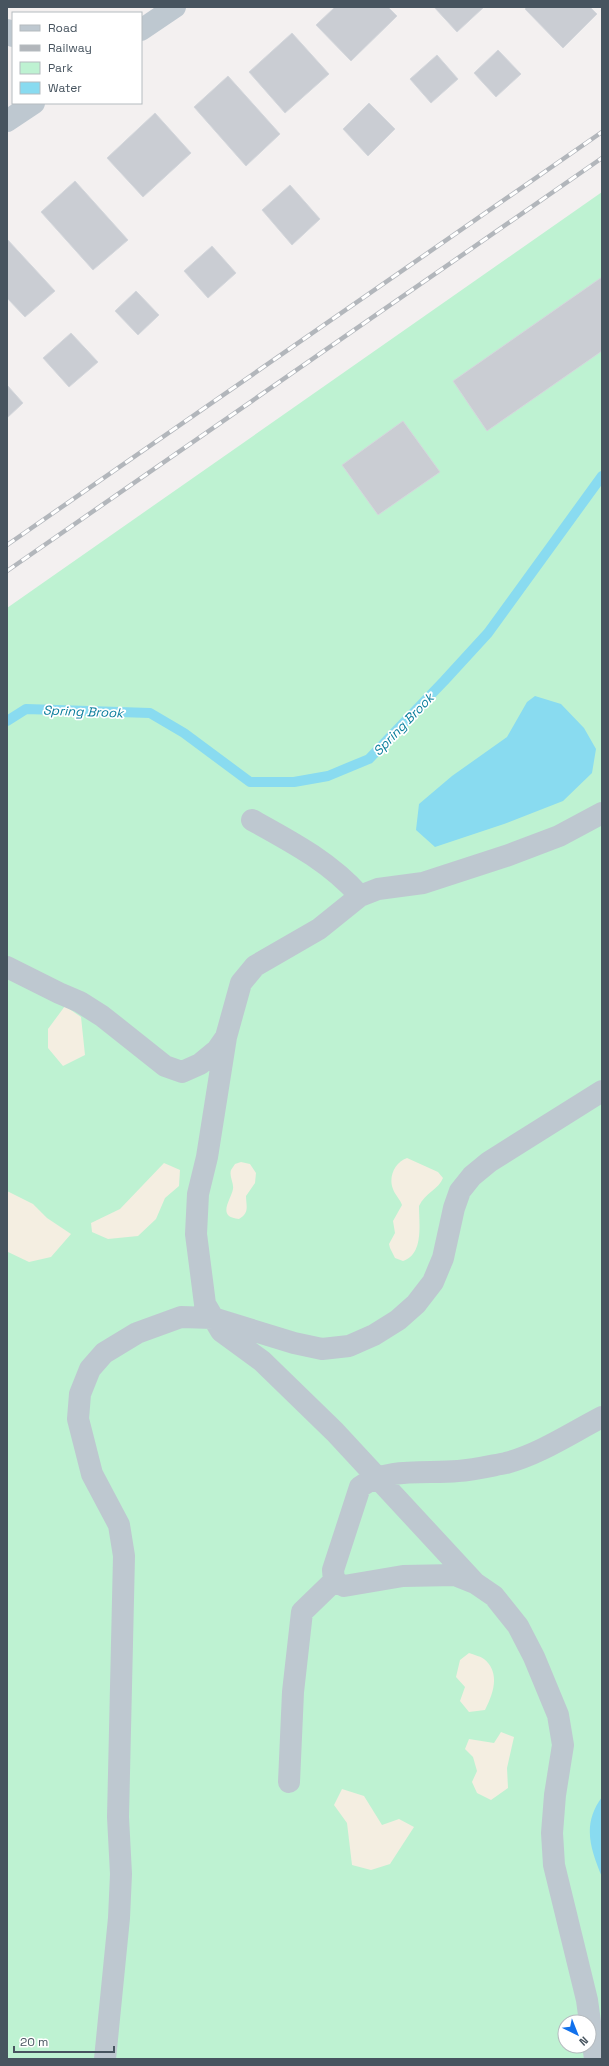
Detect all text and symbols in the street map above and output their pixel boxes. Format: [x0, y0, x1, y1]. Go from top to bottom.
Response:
legend [12, 12, 142, 104]
text: Road [48, 20, 77, 36]
text: Railway [48, 40, 92, 56]
text: Park [48, 60, 73, 76]
text: Water [48, 80, 82, 96]
water label: Spring Brook [369, 688, 439, 759]
water label: Spring Brook [43, 702, 125, 721]
north arrow [557, 2014, 597, 2054]
scale bar [14, 2028, 114, 2054]
text: 20 m [20, 2034, 48, 2050]
text: N [576, 2034, 591, 2049]

